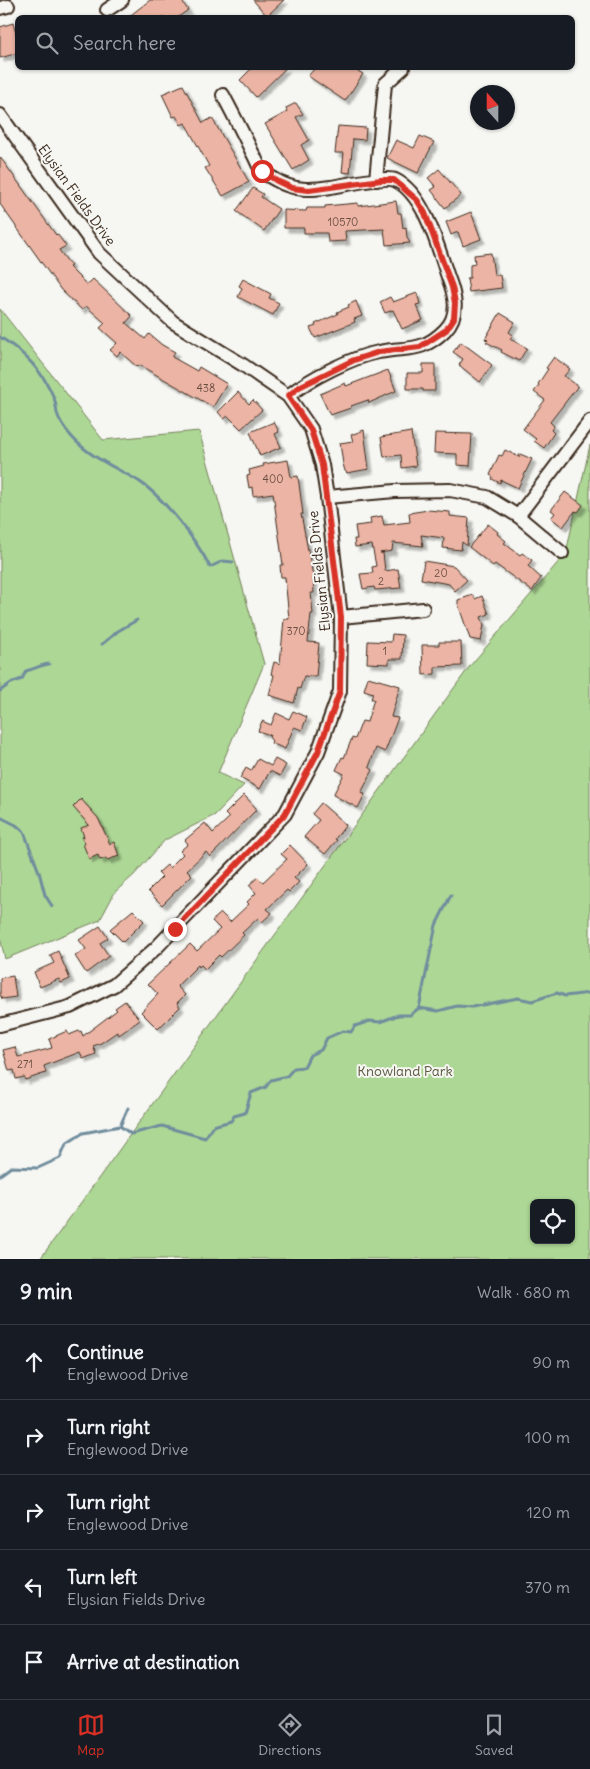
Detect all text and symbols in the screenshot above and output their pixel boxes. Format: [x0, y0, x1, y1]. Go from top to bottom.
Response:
search box [15, 15, 575, 70]
icon: search [33, 29, 61, 57]
text: Search here [73, 31, 176, 55]
north arrow [470, 85, 515, 130]
street label: Elysian Fields Drive [34, 141, 120, 249]
route start [251, 160, 274, 183]
house number: 10570 [328, 215, 358, 229]
house number: 438 [197, 381, 215, 395]
house number: 400 [263, 472, 283, 486]
street label: Elysian Fields Drive [304, 510, 334, 632]
house number: 20 [434, 566, 448, 580]
house number: 2 [378, 574, 384, 588]
house number: 370 [287, 624, 305, 638]
house number: 1 [383, 644, 387, 658]
route end [164, 918, 187, 941]
house number: 271 [17, 1057, 33, 1071]
park label: Knowland Park [357, 1062, 453, 1080]
map controls [530, 1199, 575, 1244]
button: locate [530, 1199, 575, 1244]
text: 9 min [20, 1278, 72, 1305]
text: Walk · 680 m [477, 1282, 570, 1302]
text: Continue [67, 1340, 144, 1364]
icon: ahead [20, 1348, 48, 1376]
text: 90 m [532, 1352, 570, 1372]
text: Englewood Drive [67, 1364, 188, 1384]
text: Turn right [67, 1415, 150, 1439]
icon: right [20, 1423, 48, 1451]
text: 100 m [525, 1427, 570, 1447]
text: Englewood Drive [67, 1439, 188, 1459]
text: Turn right [67, 1490, 150, 1514]
icon: right [20, 1498, 48, 1526]
text: 120 m [527, 1502, 570, 1522]
text: Englewood Drive [67, 1514, 188, 1534]
text: Turn left [67, 1565, 137, 1589]
icon: left [20, 1573, 48, 1601]
text: 370 m [525, 1577, 570, 1597]
text: Elysian Fields Drive [67, 1589, 205, 1609]
icon: arrive [20, 1648, 48, 1676]
text: Arrive at destination [67, 1650, 240, 1674]
tab: Map [77, 1711, 105, 1759]
tab: Directions [258, 1711, 321, 1759]
tab: Saved [475, 1711, 513, 1759]

